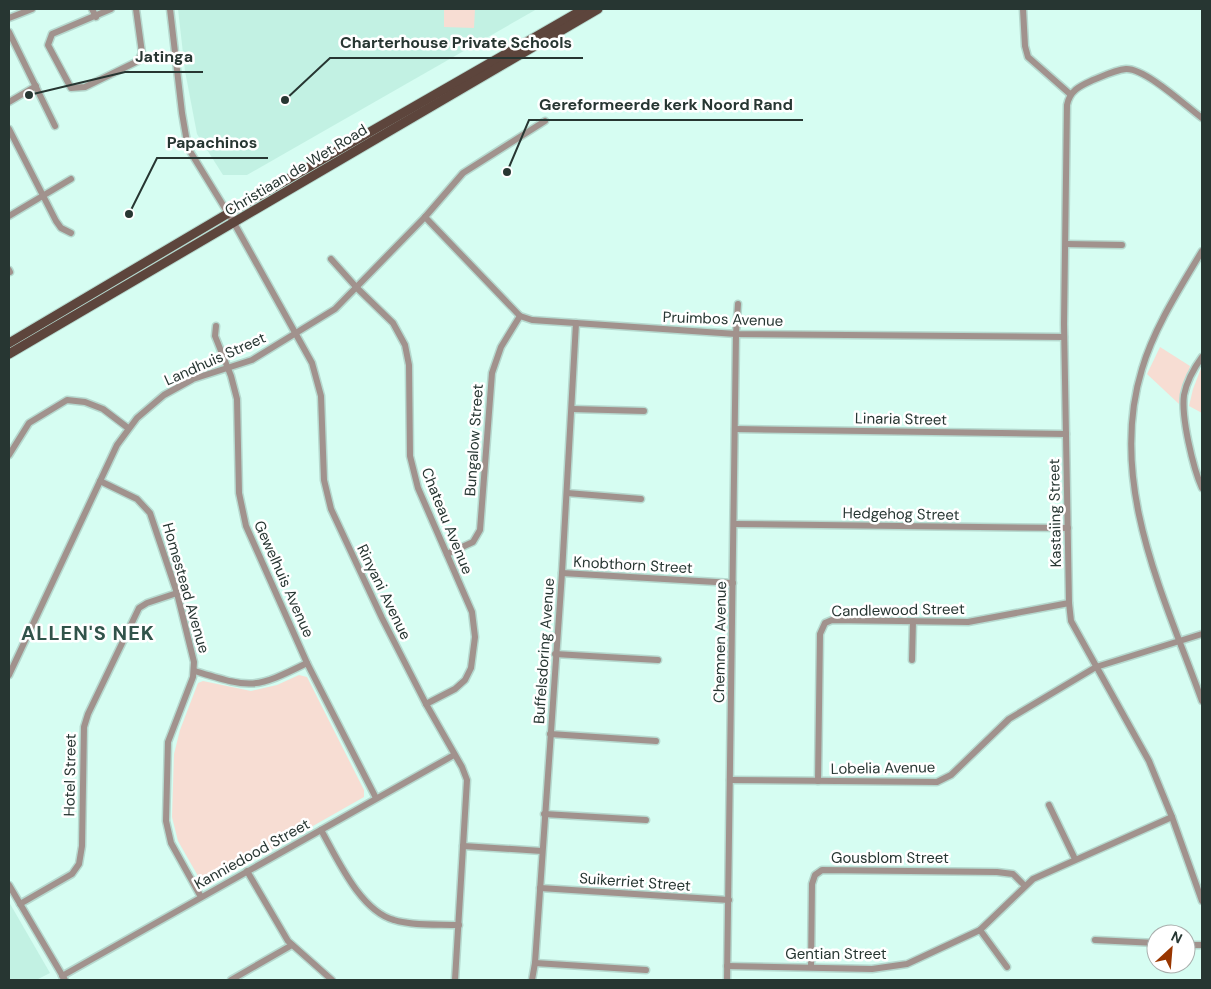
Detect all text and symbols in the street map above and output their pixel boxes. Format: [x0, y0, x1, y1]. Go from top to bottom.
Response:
callout: Charterhouse Private Schools [330, 27, 583, 58]
text: Charterhouse Private Schools [340, 32, 572, 53]
callout: Jatinga [125, 41, 203, 72]
text: Jatinga [135, 46, 193, 67]
callout: Gereformeerde kerk Noord Rand [529, 89, 803, 120]
text: Gereformeerde kerk Noord Rand [539, 94, 793, 115]
street label: Christiaan de Wet Road [221, 119, 371, 221]
callout: Papachinos [157, 127, 268, 158]
text: Papachinos [167, 132, 257, 153]
street label: Pruimbos Avenue [662, 307, 784, 331]
street label: Landhuis Street [161, 328, 269, 390]
street label: Bungalow Street [460, 383, 488, 497]
street label: Linaria Street [855, 408, 947, 430]
street label: Kastaiing Street [1044, 458, 1066, 567]
street label: Chateau Avenue [417, 465, 477, 577]
street label: Hedgehog Street [842, 503, 960, 525]
street label: Gewelhuis Avenue [249, 517, 319, 641]
street label: Homestead Avenue [158, 520, 214, 656]
street label: Rinyani Avenue [352, 541, 416, 643]
street label: Knobthorn Street [573, 552, 693, 578]
street label: Buffelsdoring Avenue [529, 577, 559, 725]
street label: Chemnen Avenue [709, 581, 731, 703]
street label: Candlewood Street [831, 599, 965, 621]
district label: ALLEN'S NEK [21, 620, 155, 646]
street label: Hotel Street [59, 733, 81, 817]
street label: Lobelia Avenue [831, 757, 935, 779]
street label: Kanniedood Street [191, 814, 313, 894]
street label: Gousblom Street [831, 848, 949, 868]
street label: Suikerriet Street [579, 868, 692, 896]
north arrow [1146, 924, 1196, 974]
text: N [1168, 927, 1185, 948]
street label: Gentian Street [785, 944, 887, 964]

